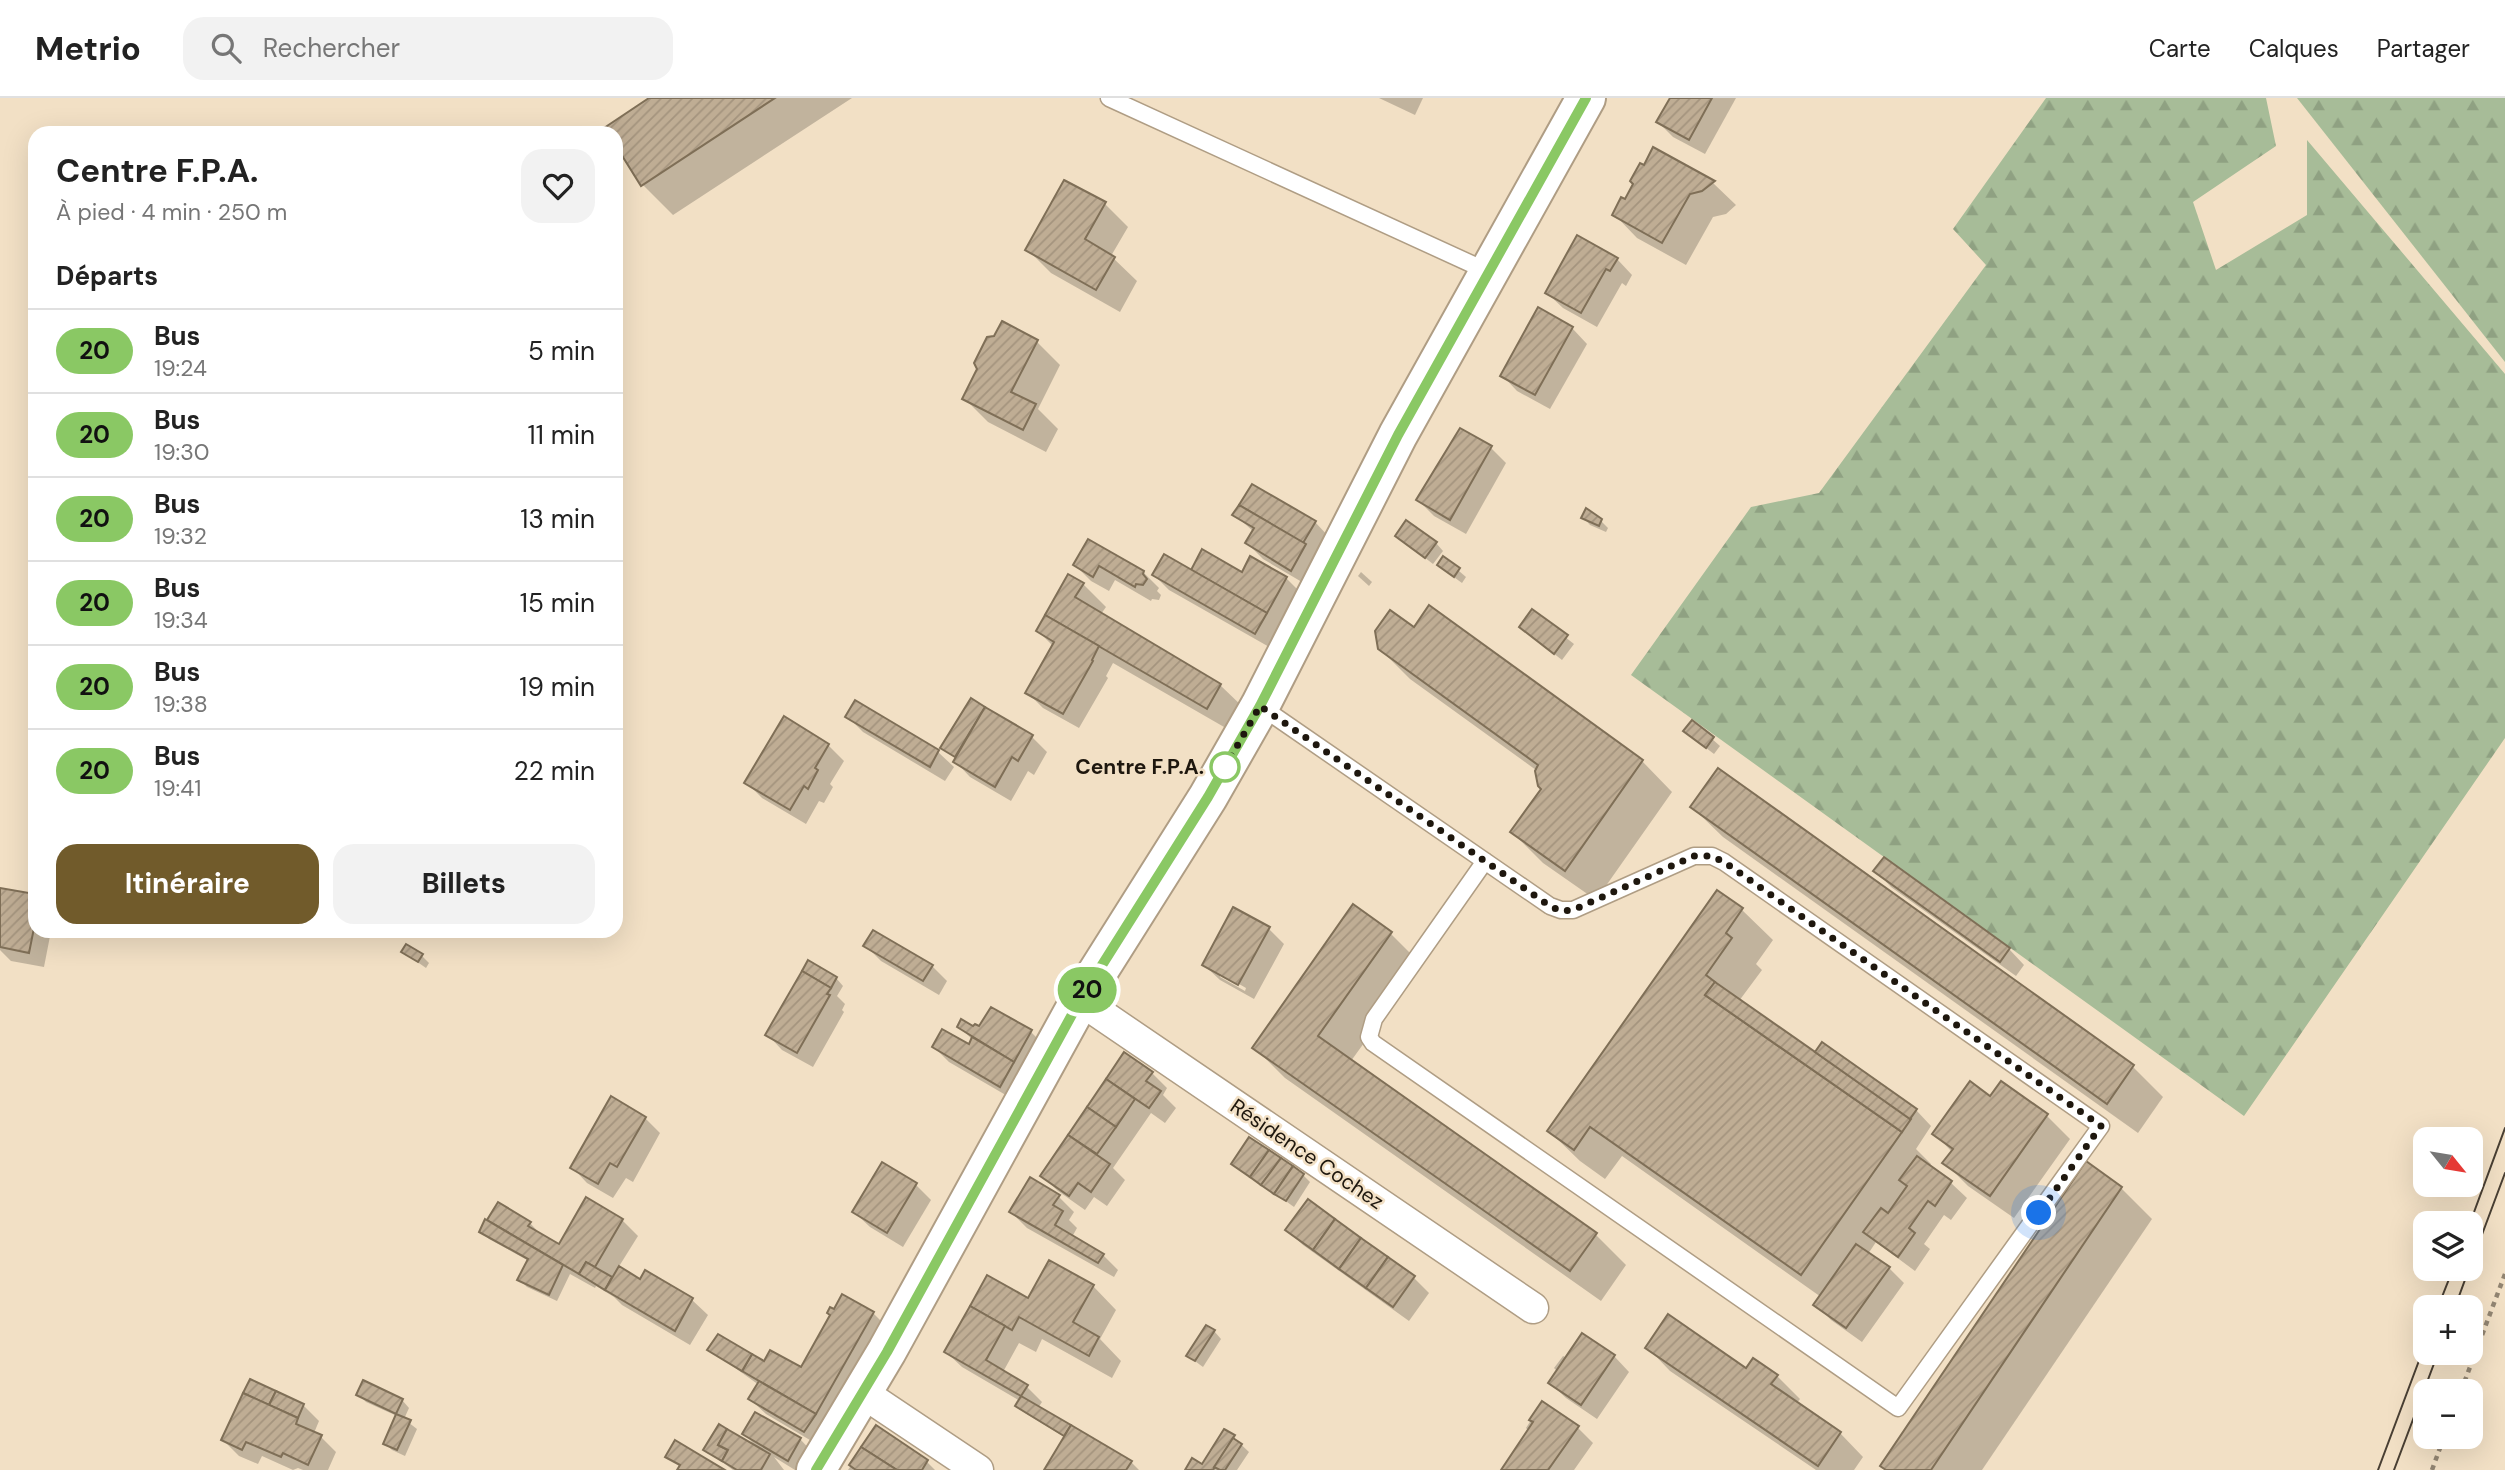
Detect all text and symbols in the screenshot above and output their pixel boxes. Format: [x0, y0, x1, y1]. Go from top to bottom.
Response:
search box [183, 17, 673, 80]
text: Metrio [35, 27, 141, 70]
icon: search [207, 29, 245, 67]
text: Rechercher [263, 31, 400, 65]
text: Carte [2149, 33, 2211, 64]
text: Calques [2249, 33, 2339, 64]
text: Partager [2377, 33, 2470, 64]
text: Centre F.P.A. [56, 149, 258, 192]
button: heart [521, 149, 595, 223]
text: À pied · 4 min · 250 m [56, 197, 287, 227]
text: Départs [56, 259, 158, 293]
text: Bus [154, 319, 200, 353]
text: 5 min [528, 334, 595, 368]
text: 20 [79, 335, 110, 366]
text: 19:24 [154, 353, 207, 383]
text: Bus [154, 403, 200, 437]
text: 11 min [528, 418, 595, 452]
text: 20 [79, 419, 110, 450]
text: 19:30 [154, 437, 210, 467]
text: Bus [154, 487, 200, 521]
text: 13 min [520, 502, 595, 536]
text: 20 [79, 503, 110, 534]
text: 19:32 [154, 521, 207, 551]
text: Bus [154, 571, 200, 605]
text: 15 min [520, 586, 595, 620]
text: 20 [79, 587, 110, 618]
text: 19:34 [154, 605, 208, 635]
text: Bus [154, 655, 200, 689]
text: 19 min [519, 670, 595, 704]
text: 20 [79, 671, 110, 702]
text: 19:38 [154, 689, 208, 719]
text: Bus [154, 739, 200, 773]
marker: Centre F.P.A. [1210, 752, 1240, 782]
place label: Centre F.P.A. [1075, 753, 1204, 781]
text: 22 min [514, 754, 595, 788]
text: 20 [79, 755, 110, 786]
text: 19:41 [154, 773, 201, 803]
button: Itinéraire [56, 844, 319, 924]
button: Billets [333, 844, 595, 924]
line badge: 20 [1056, 967, 1118, 1013]
text: 20 [1072, 974, 1102, 1005]
street label: Résidence Cochez [1225, 1092, 1389, 1216]
north arrow [2413, 1127, 2483, 1197]
map controls [2413, 1127, 2483, 1449]
your location [2021, 1195, 2056, 1230]
button: layers [2413, 1211, 2483, 1281]
button: + [2413, 1295, 2483, 1365]
button: − [2413, 1379, 2483, 1449]

